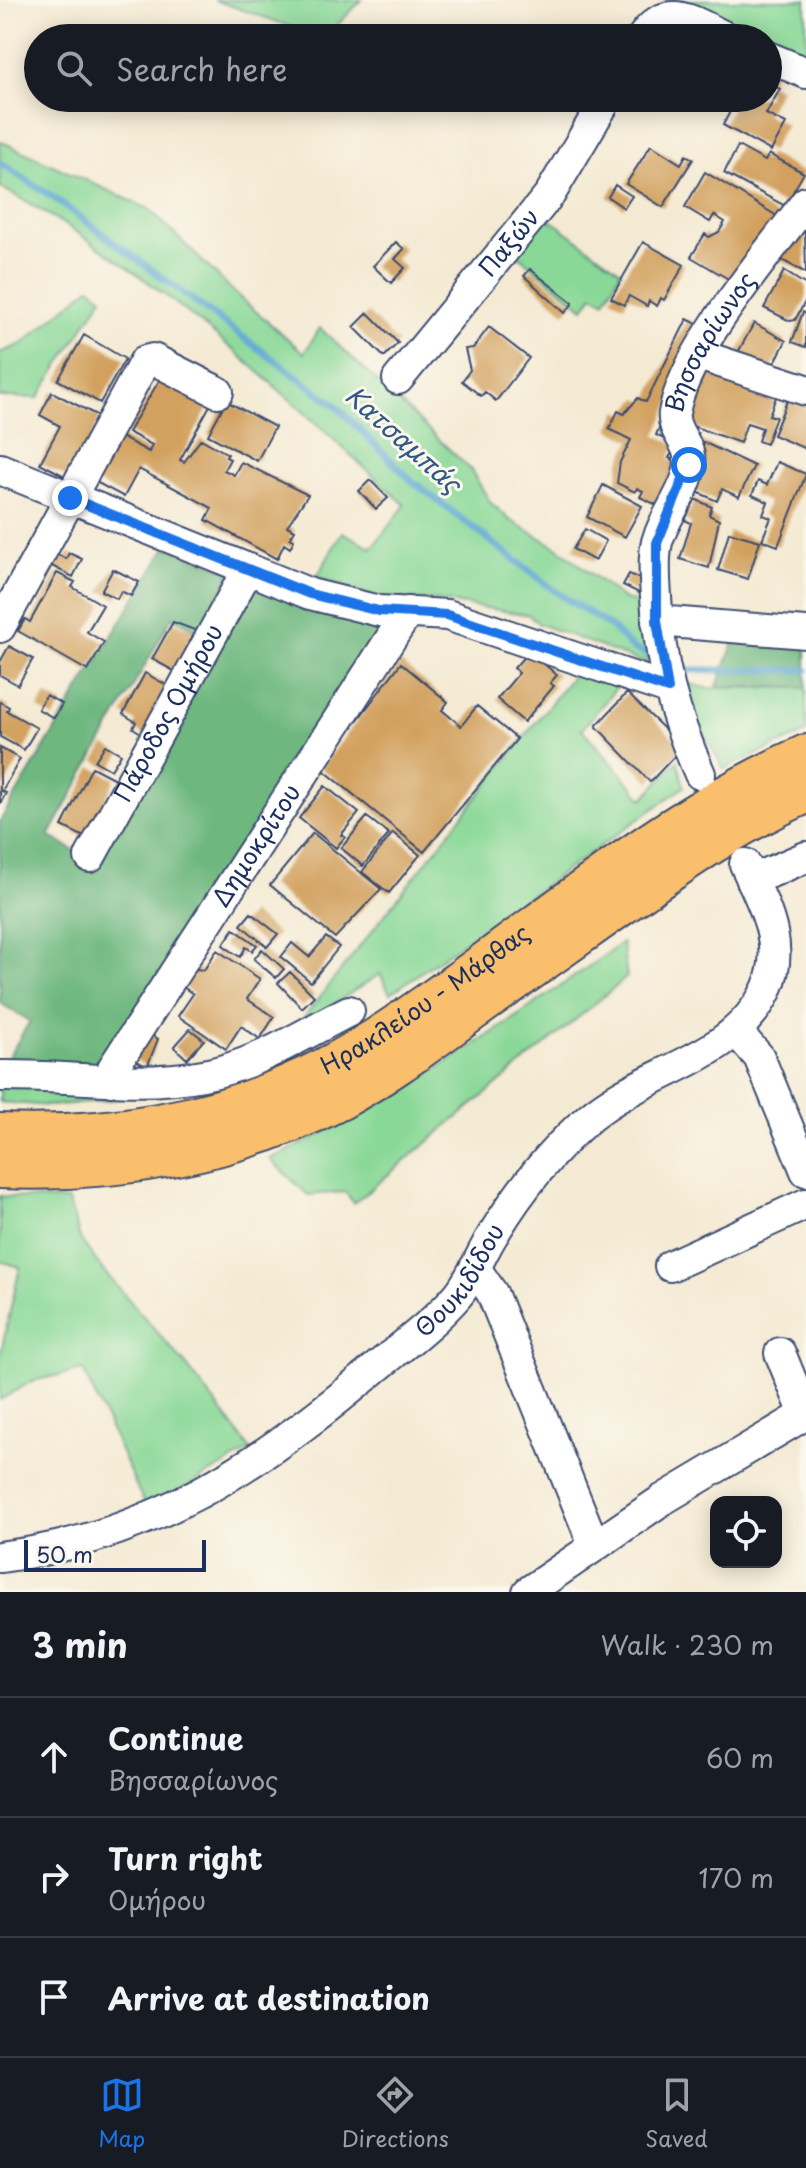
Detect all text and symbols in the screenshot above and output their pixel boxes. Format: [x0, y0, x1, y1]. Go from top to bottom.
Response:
search box [24, 24, 782, 112]
icon: search [52, 46, 96, 90]
text: Search here [116, 46, 288, 91]
street label: Παξών [469, 200, 547, 284]
street label: Βησσαρίωνος [655, 263, 763, 416]
water label: Κατσαμπάς [337, 376, 473, 503]
route start [671, 447, 707, 483]
route end [52, 480, 88, 516]
street label: Πάροδος Ομήρου [104, 617, 231, 808]
street label: Δημοκρίτου [202, 776, 308, 913]
street label: Ηρακλείου - Μάρθας [313, 914, 536, 1083]
street label: Θουκιδίδου [406, 1216, 512, 1345]
map controls [710, 1496, 782, 1568]
button: locate [710, 1496, 782, 1568]
scale bar [24, 1536, 206, 1572]
text: 50 m [36, 1537, 93, 1570]
text: 3 min [32, 1618, 128, 1670]
text: Walk · 230 m [601, 1625, 774, 1664]
text: Continue [108, 1715, 243, 1760]
icon: ahead [32, 1735, 76, 1779]
text: 60 m [706, 1738, 774, 1777]
text: Βησσαρίωνος [108, 1760, 278, 1799]
text: Turn right [108, 1835, 263, 1880]
icon: right [32, 1855, 76, 1899]
text: 170 m [699, 1858, 774, 1897]
text: Ομήρου [108, 1880, 206, 1919]
icon: arrive [32, 1975, 76, 2019]
text: Arrive at destination [108, 1975, 430, 2020]
tab: Map [98, 2073, 145, 2154]
tab: Directions [342, 2073, 449, 2154]
tab: Saved [645, 2073, 708, 2154]

